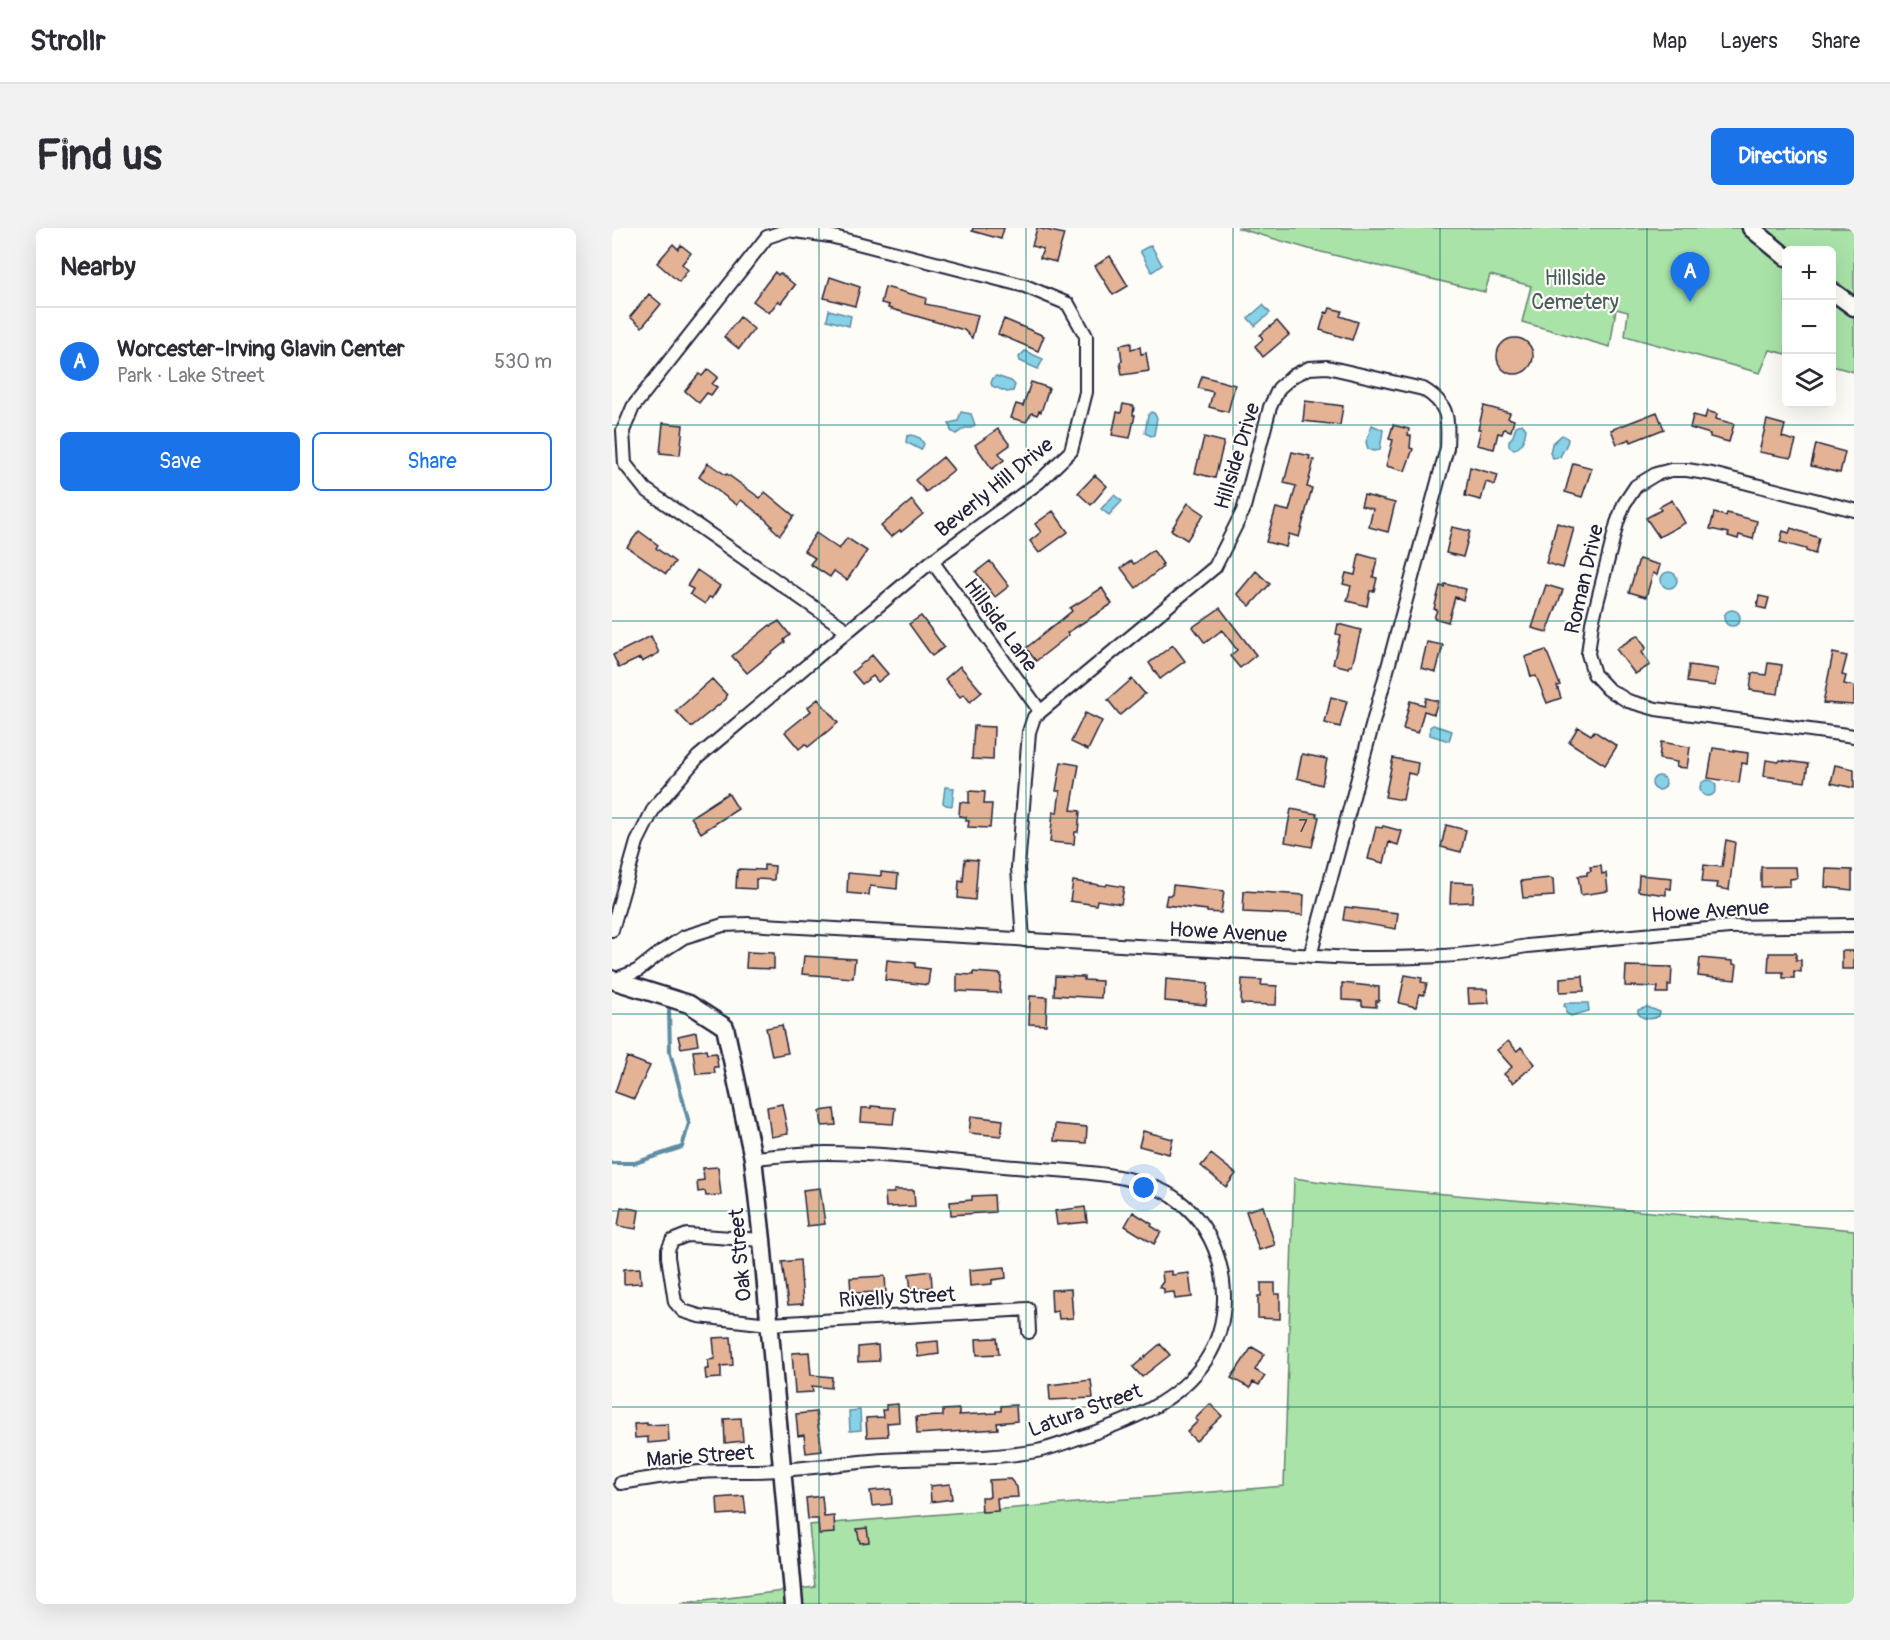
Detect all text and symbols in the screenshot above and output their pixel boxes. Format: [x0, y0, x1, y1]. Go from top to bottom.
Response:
text: Strollr [30, 24, 105, 59]
text: Map [1652, 28, 1687, 55]
text: Layers [1720, 28, 1778, 55]
text: Share [1811, 28, 1860, 55]
button: Directions [1711, 128, 1854, 185]
text: Find us [36, 130, 162, 182]
map controls [1782, 246, 1836, 408]
button: + [1782, 246, 1836, 300]
text: Nearby [60, 251, 136, 283]
pin: A [1670, 253, 1710, 302]
park label: Hillside Cemetery [1531, 265, 1619, 316]
button: − [1782, 300, 1836, 354]
text: Worcester-Irving Glavin Center [117, 335, 405, 363]
text: A [73, 349, 86, 374]
text: 530 m [494, 349, 552, 374]
button: layers [1782, 354, 1836, 408]
text: Park · Lake Street [117, 363, 265, 388]
street label: Hillside Drive [1208, 399, 1267, 513]
street label: Beverly Hill Drive [930, 431, 1059, 543]
button: Save [60, 432, 300, 491]
button: Share [312, 432, 552, 491]
street label: Roman Drive [1559, 521, 1610, 637]
street label: Hillside Lane [958, 573, 1044, 678]
house number: 7 [1298, 815, 1308, 838]
street label: Howe Avenue [1650, 894, 1770, 929]
street label: Howe Avenue [1168, 916, 1288, 949]
your location [1129, 1173, 1158, 1202]
street label: Oak Street [723, 1207, 758, 1303]
street label: Rivelly Street [838, 1281, 957, 1314]
street label: Latura Street [1025, 1377, 1146, 1443]
street label: Marie Street [645, 1439, 755, 1474]

